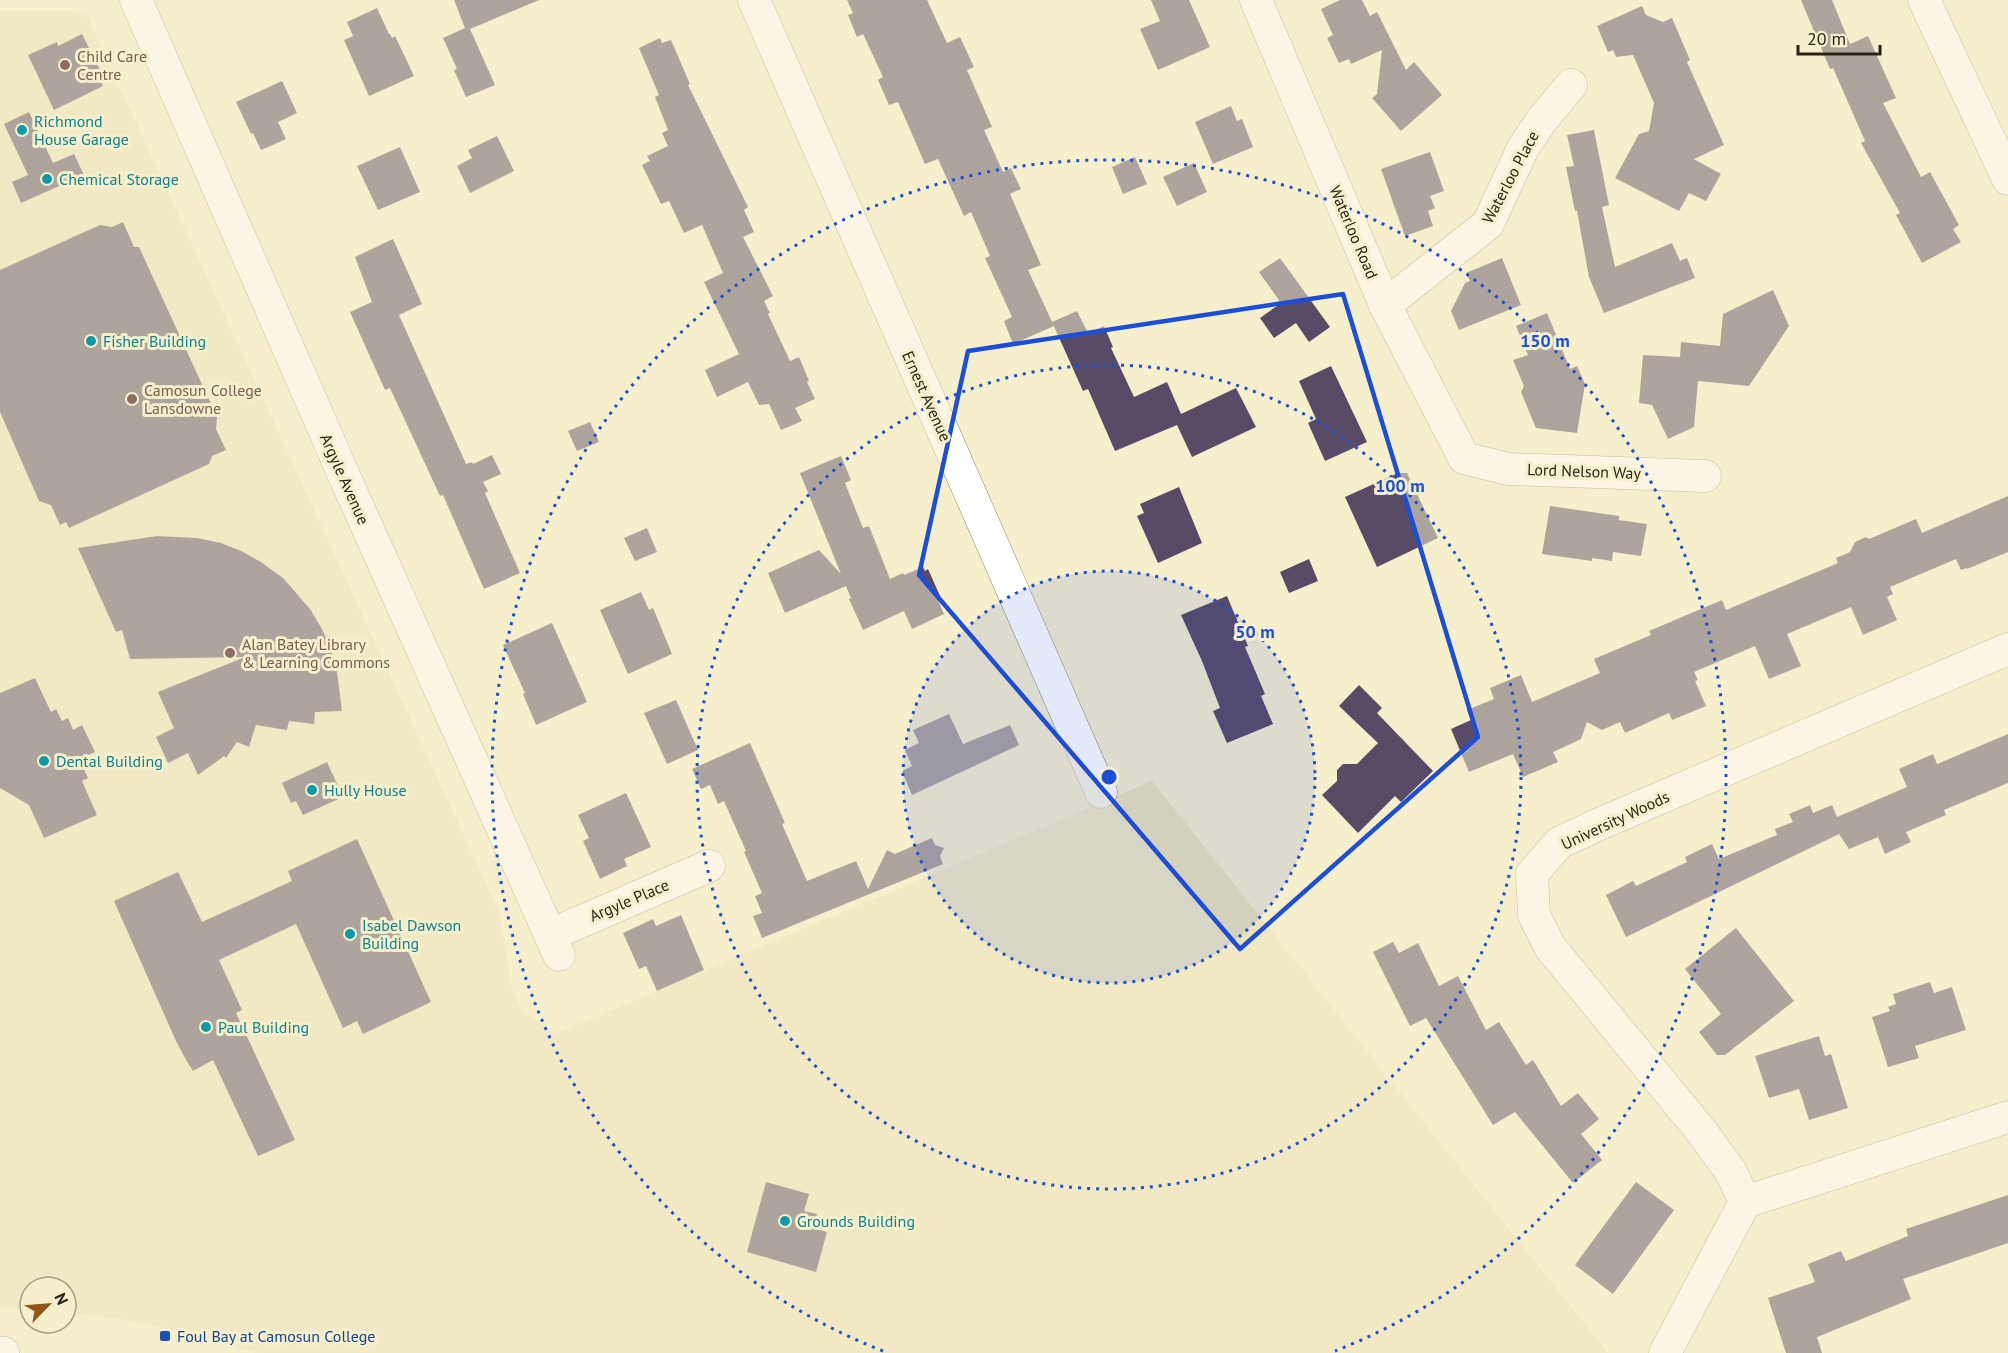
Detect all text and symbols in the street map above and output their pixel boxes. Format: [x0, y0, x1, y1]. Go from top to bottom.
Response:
scale bar [1798, 18, 1880, 56]
text: 20 m [1807, 27, 1846, 50]
place label: Child Care Centre [77, 46, 147, 84]
marker: Child Care Centre [58, 58, 72, 72]
place label: Richmond House Garage [34, 111, 129, 149]
marker: Richmond House Garage [15, 123, 29, 137]
street label: Waterloo Place [1477, 127, 1543, 227]
place label: Chemical Storage [59, 169, 179, 189]
marker: Chemical Storage [40, 172, 54, 186]
street label: Waterloo Road [1325, 182, 1383, 282]
text: 150 m [1520, 329, 1570, 352]
place label: Fisher Building [103, 331, 206, 351]
marker: Fisher Building [84, 334, 98, 348]
street label: Ernest Avenue [898, 348, 956, 444]
place label: Camosun College Lansdowne [144, 380, 262, 418]
marker: Camosun College Lansdowne [125, 392, 139, 406]
street label: Argyle Avenue [316, 430, 374, 528]
street label: Lord Nelson Way [1527, 459, 1642, 483]
text: 100 m [1375, 474, 1425, 497]
text: 50 m [1235, 620, 1275, 643]
place label: Alan Batey Library & Learning Commons [242, 634, 390, 672]
marker: Alan Batey Library & Learning Commons [223, 646, 237, 660]
place label: Dental Building [56, 751, 163, 771]
marker: Dental Building [37, 754, 51, 768]
centre of rings [1099, 767, 1119, 787]
place label: Hully House [324, 780, 407, 800]
marker: Hully House [305, 783, 319, 797]
street label: University Woods [1558, 786, 1672, 854]
street label: Argyle Place [586, 874, 672, 926]
place label: Isabel Dawson Building [362, 915, 461, 953]
marker: Isabel Dawson Building [343, 927, 357, 941]
place label: Paul Building [218, 1017, 309, 1037]
marker: Paul Building [199, 1020, 213, 1034]
place label: Grounds Building [797, 1211, 915, 1231]
marker: Grounds Building [778, 1214, 792, 1228]
north arrow [18, 1275, 78, 1335]
text: N [50, 1290, 73, 1308]
place label: Foul Bay at Camosun College [177, 1326, 375, 1346]
marker: Foul Bay at Camosun College [158, 1329, 172, 1343]

